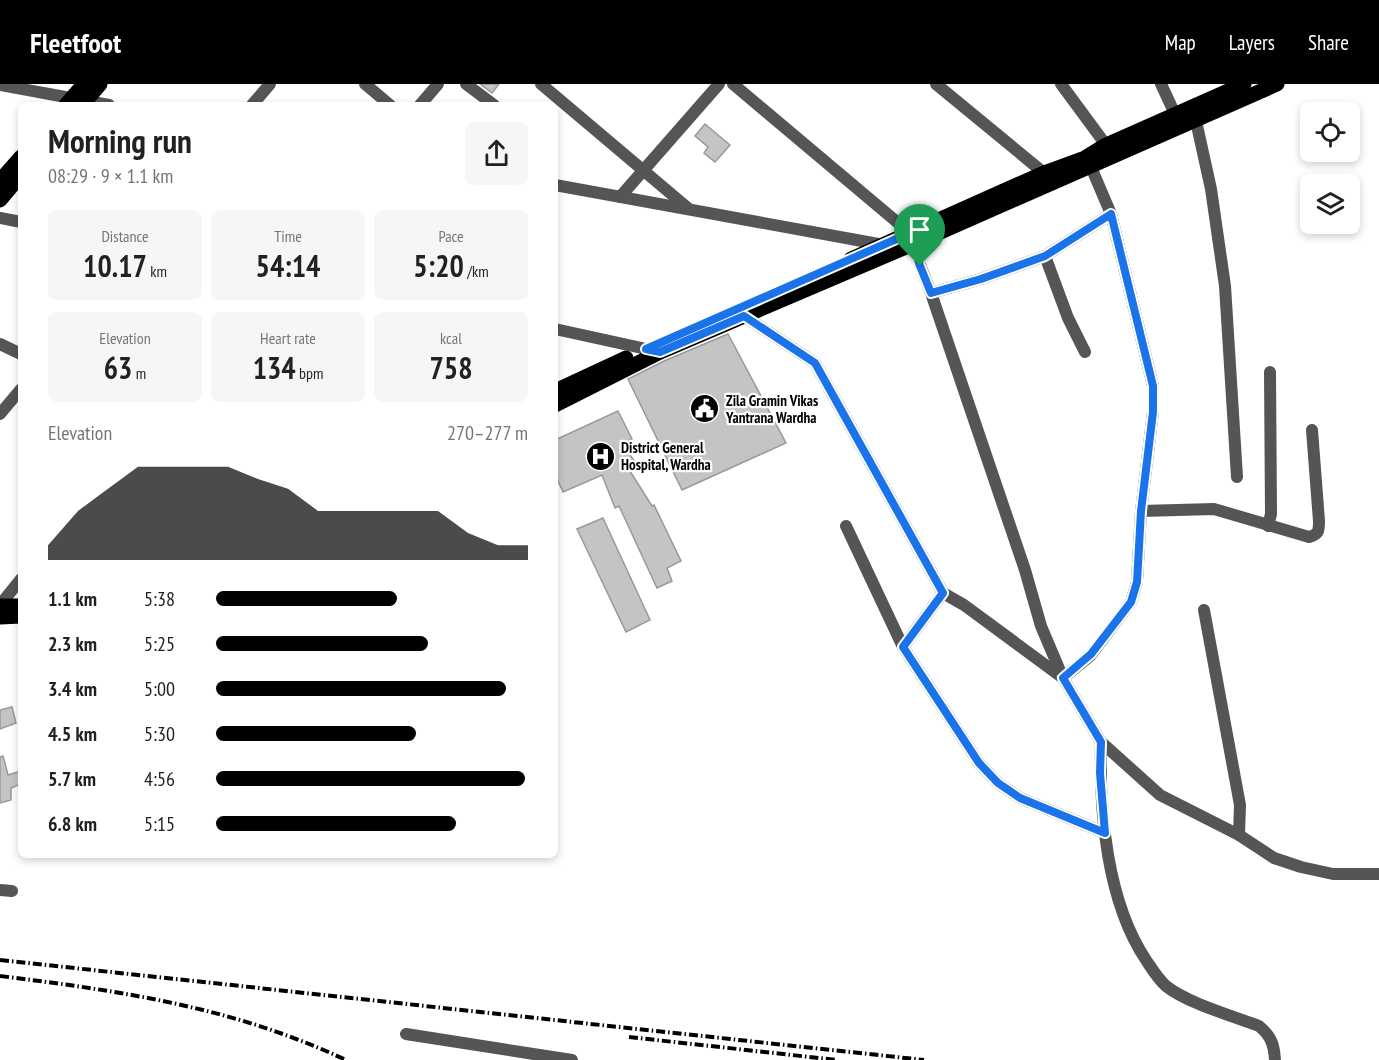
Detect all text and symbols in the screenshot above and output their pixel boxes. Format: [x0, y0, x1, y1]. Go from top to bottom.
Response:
text: Fleetfoot [30, 24, 121, 61]
text: Map [1165, 29, 1196, 56]
text: Layers [1229, 29, 1275, 56]
text: Share [1308, 29, 1349, 56]
map controls [1300, 102, 1360, 234]
button: locate [1300, 102, 1360, 162]
text: Morning run [48, 119, 192, 162]
button: share [465, 122, 528, 185]
text: 08:29 · 9 × 1.1 km [48, 163, 173, 189]
button: layers [1300, 174, 1360, 234]
pin [894, 204, 945, 266]
icon: arrive [903, 213, 936, 246]
text: Distance [101, 226, 149, 246]
text: Time [274, 226, 302, 246]
text: Pace [438, 226, 464, 246]
text: 10.17 [83, 246, 147, 285]
text: 54:14 [256, 246, 320, 285]
text: 5:20 [413, 246, 464, 285]
text: km [147, 261, 167, 281]
text: /km [464, 261, 489, 281]
text: Elevation [99, 328, 151, 348]
text: Heart rate [260, 328, 316, 348]
text: kcal [440, 328, 462, 348]
text: 63 [104, 348, 132, 387]
text: 134 [253, 348, 296, 387]
text: 758 [429, 348, 473, 387]
text: m [132, 363, 146, 383]
text: bpm [296, 363, 323, 383]
place label: Zila Gramin Vikas Yantrana Wardha [725, 391, 818, 427]
public building icon: Zila Gramin Vikas Yantrana Wardha [689, 393, 721, 425]
text: Elevation [48, 420, 112, 446]
text: 270–277 m [447, 420, 528, 446]
place label: District General Hospital, Wardha [621, 438, 711, 474]
hospital icon: District General Hospital, Wardha [584, 440, 616, 472]
text: 1.1 km [48, 586, 97, 612]
text: 5:38 [144, 586, 175, 612]
text: 2.3 km [48, 631, 97, 657]
text: 5:25 [144, 631, 175, 657]
text: 3.4 km [48, 676, 97, 702]
text: 5:00 [144, 676, 175, 702]
text: 4.5 km [48, 721, 97, 747]
text: 5:30 [144, 721, 175, 747]
text: 5.7 km [48, 766, 96, 792]
text: 4:56 [144, 766, 175, 792]
text: 6.8 km [48, 811, 97, 837]
text: 5:15 [144, 811, 175, 837]

